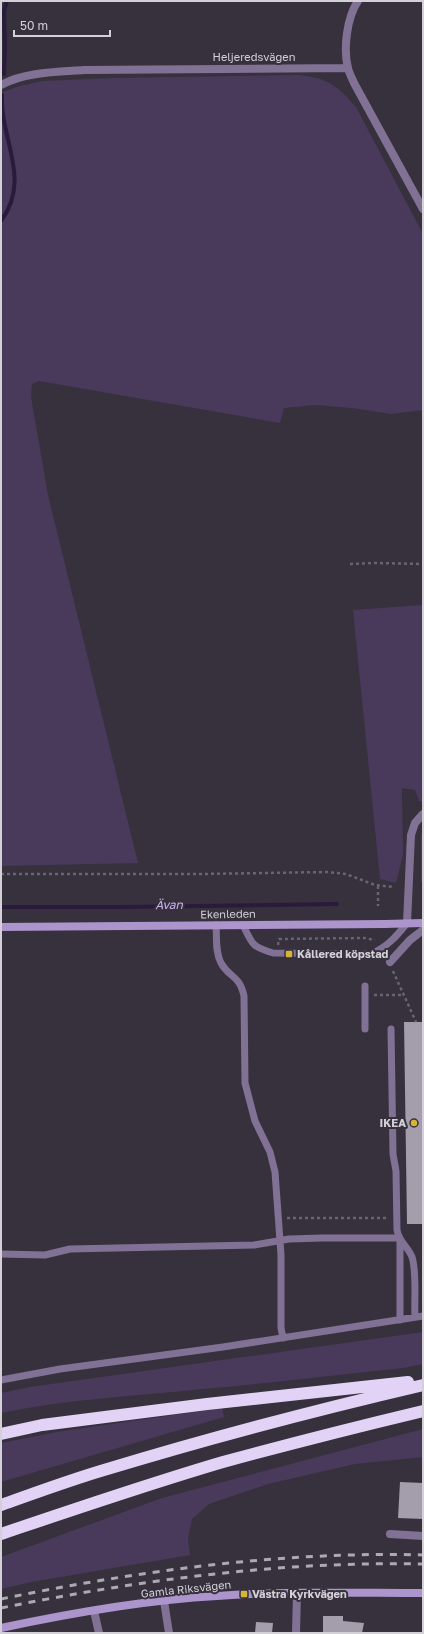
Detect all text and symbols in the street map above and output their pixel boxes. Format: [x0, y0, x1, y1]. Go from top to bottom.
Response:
scale bar [14, 12, 110, 38]
text: 50 m [20, 18, 48, 33]
street label: Heljeredsvägen [213, 50, 295, 63]
water label: Ävan [155, 897, 184, 912]
street label: Ekenleden [200, 907, 256, 920]
place label: Kållered köpstad [297, 947, 389, 960]
marker: Kållered köpstad [284, 949, 294, 959]
place label: IKEA [380, 1116, 406, 1129]
marker: IKEA [409, 1118, 419, 1128]
street label: Gamla Riksvägen [140, 1577, 232, 1600]
place label: Västra Kyrkvägen [252, 1587, 347, 1600]
marker: Västra Kyrkvägen [239, 1589, 249, 1599]

